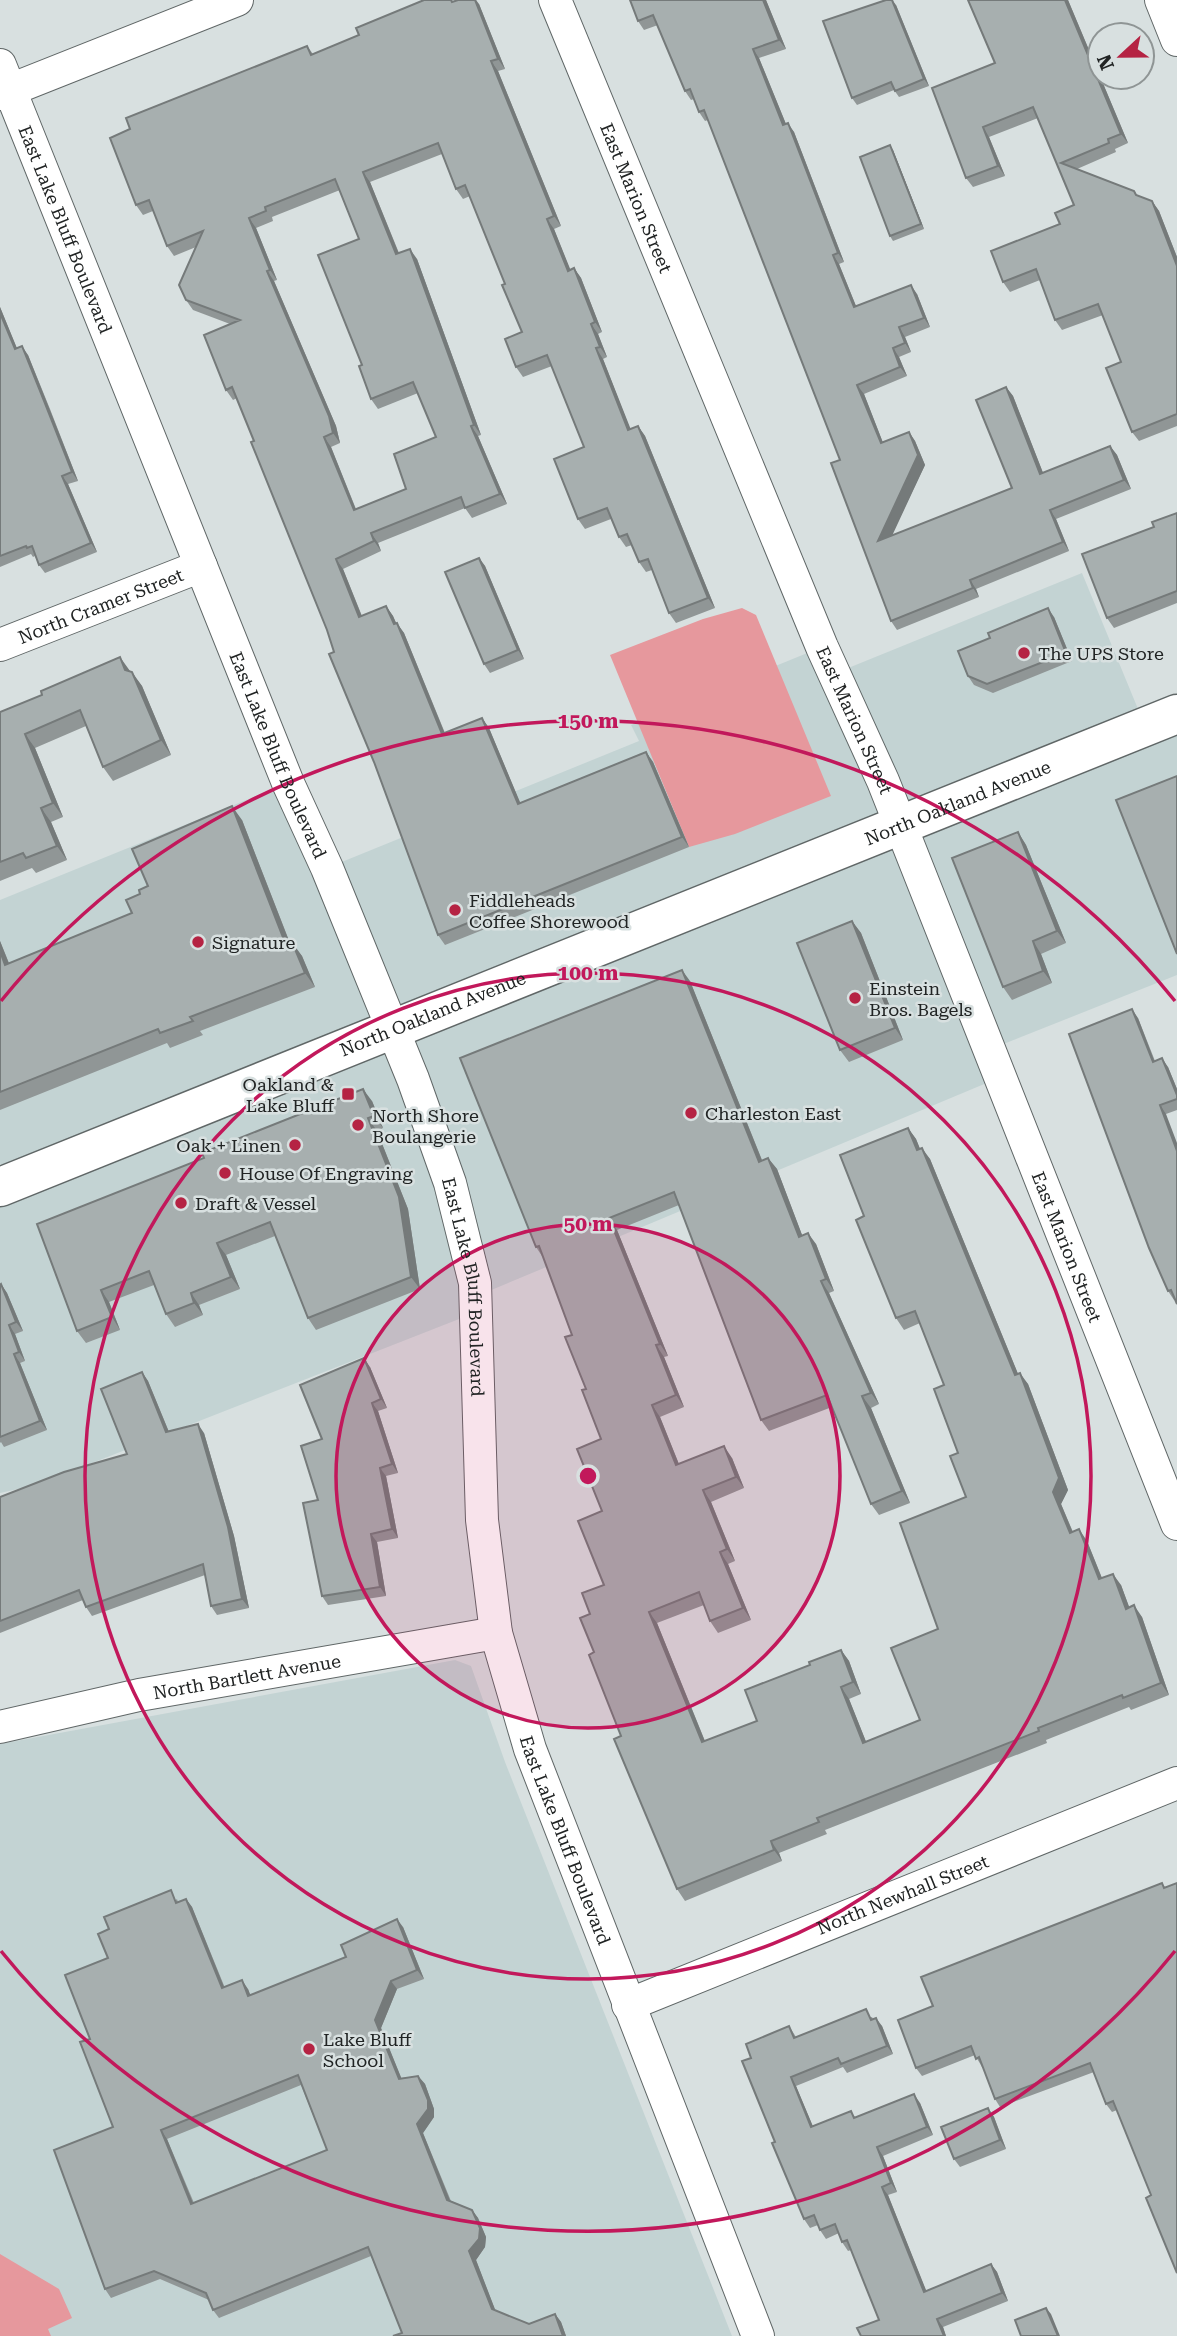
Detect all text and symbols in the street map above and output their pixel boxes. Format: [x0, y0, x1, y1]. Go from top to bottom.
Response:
north arrow [1086, 21, 1156, 91]
text: N [1092, 51, 1119, 73]
street label: East Marion Street [596, 120, 677, 276]
street label: East Lake Bluff Boulevard [15, 122, 117, 337]
street label: North Cramer Street [15, 563, 186, 647]
street label: East Marion Street [812, 643, 898, 797]
place label: The UPS Store [1038, 643, 1164, 664]
marker: The UPS Store [1016, 645, 1032, 661]
street label: East Lake Bluff Boulevard [226, 648, 332, 862]
text: 150 m [558, 709, 618, 733]
street label: North Oakland Avenue [862, 755, 1054, 849]
place label: Fiddleheads Coffee Shorewood [469, 890, 630, 932]
marker: Fiddleheads Coffee Shorewood [447, 902, 463, 918]
place label: Signature [212, 932, 296, 953]
marker: Signature [190, 934, 206, 950]
text: 100 m [558, 961, 618, 985]
street label: North Oakland Avenue [336, 966, 529, 1060]
place label: Einstein Bros. Bagels [869, 978, 972, 1020]
marker: Einstein Bros. Bagels [847, 990, 863, 1006]
place label: Oakland & Lake Bluff [243, 1074, 335, 1116]
marker: Oakland & Lake Bluff [340, 1086, 356, 1102]
place label: Charleston East [705, 1103, 841, 1124]
place label: North Shore Boulangerie [372, 1105, 479, 1147]
marker: Charleston East [683, 1105, 699, 1121]
marker: North Shore Boulangerie [350, 1117, 366, 1133]
place label: Oak + Linen [176, 1135, 281, 1156]
marker: Oak + Linen [287, 1137, 303, 1153]
place label: House Of Engraving [239, 1163, 413, 1184]
marker: House Of Engraving [217, 1165, 233, 1181]
street label: East Marion Street [1028, 1168, 1107, 1325]
street label: East Lake Bluff Boulevard [438, 1175, 489, 1397]
place label: Draft & Vessel [195, 1193, 317, 1214]
marker: Draft & Vessel [173, 1195, 189, 1211]
text: 50 m [563, 1212, 613, 1236]
centre of rings [576, 1464, 600, 1488]
street label: North Bartlett Avenue [151, 1650, 342, 1703]
street label: East Lake Bluff Boulevard [516, 1733, 616, 1948]
street label: North Newhall Street [813, 1850, 992, 1938]
place label: Lake Bluff School [323, 2029, 412, 2071]
marker: Lake Bluff School [301, 2041, 317, 2057]

